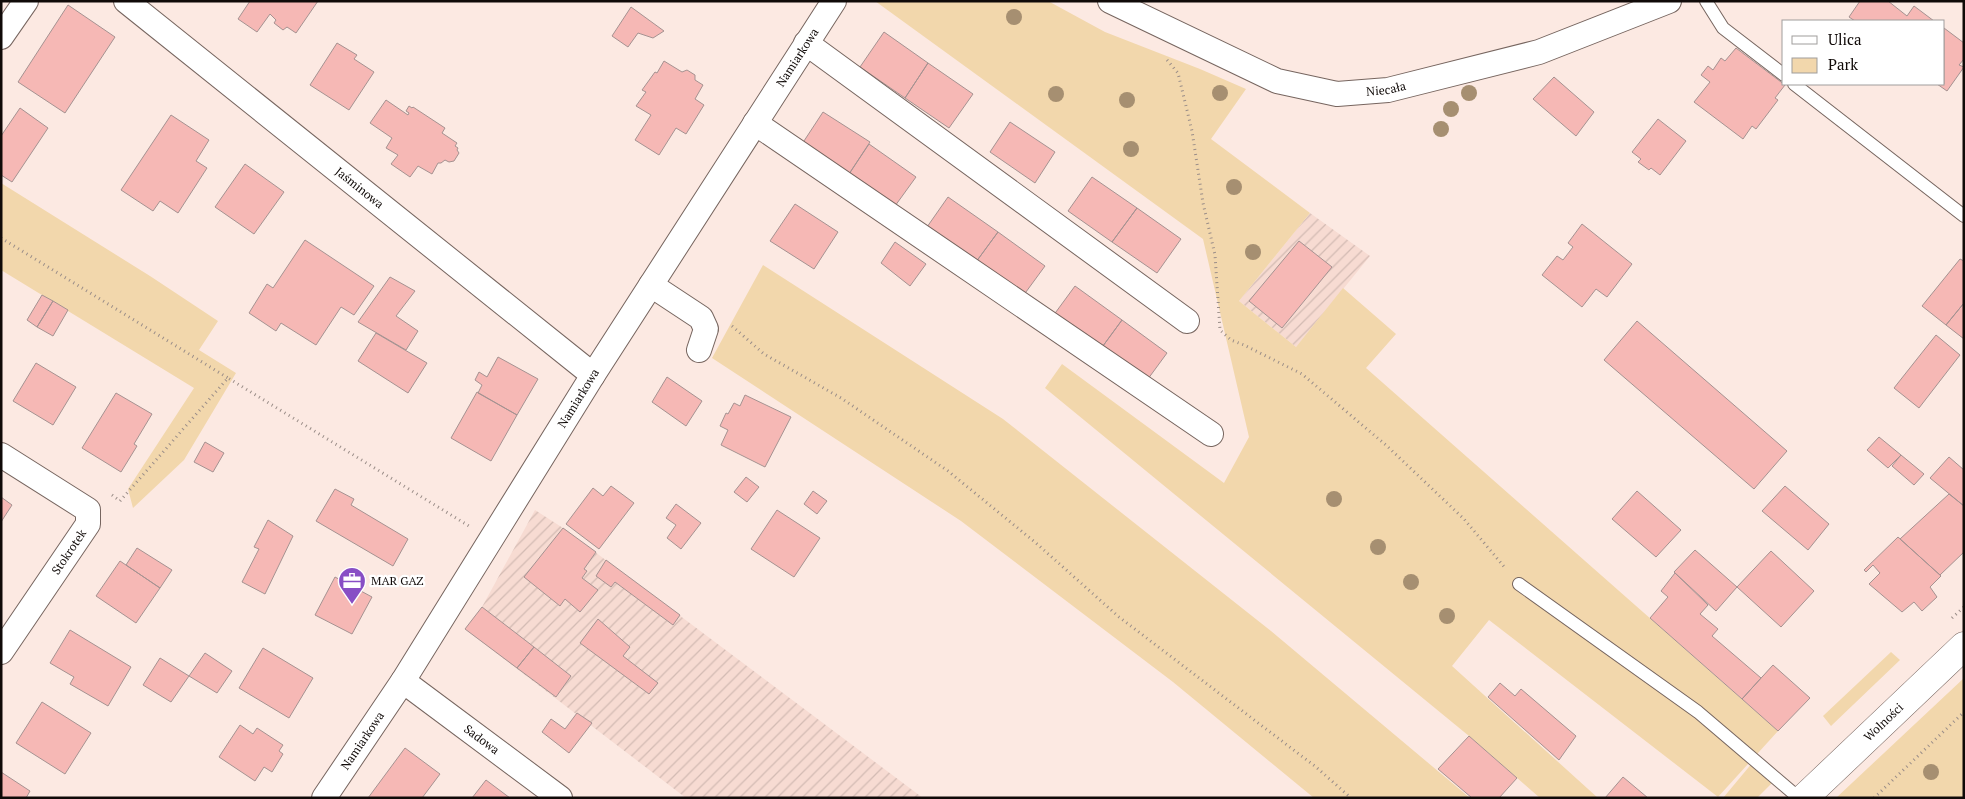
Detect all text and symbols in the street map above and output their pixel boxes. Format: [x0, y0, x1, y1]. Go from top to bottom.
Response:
legend [1782, 20, 1945, 85]
street label: Namiarkowa [773, 25, 822, 89]
text: Ulica [1828, 29, 1862, 49]
text: Park [1828, 54, 1858, 74]
street label: Niecała [1366, 78, 1407, 99]
street label: Jaśminowa [332, 164, 387, 211]
street label: Namiarkowa [554, 366, 602, 430]
street label: Stokrotek [48, 526, 90, 577]
office icon: MAR GAZ [337, 566, 367, 605]
place label: MAR GAZ [371, 573, 424, 588]
street label: Wolności [1861, 699, 1907, 744]
street label: Namiarkowa [337, 709, 387, 772]
street label: Sadowa [461, 721, 503, 757]

